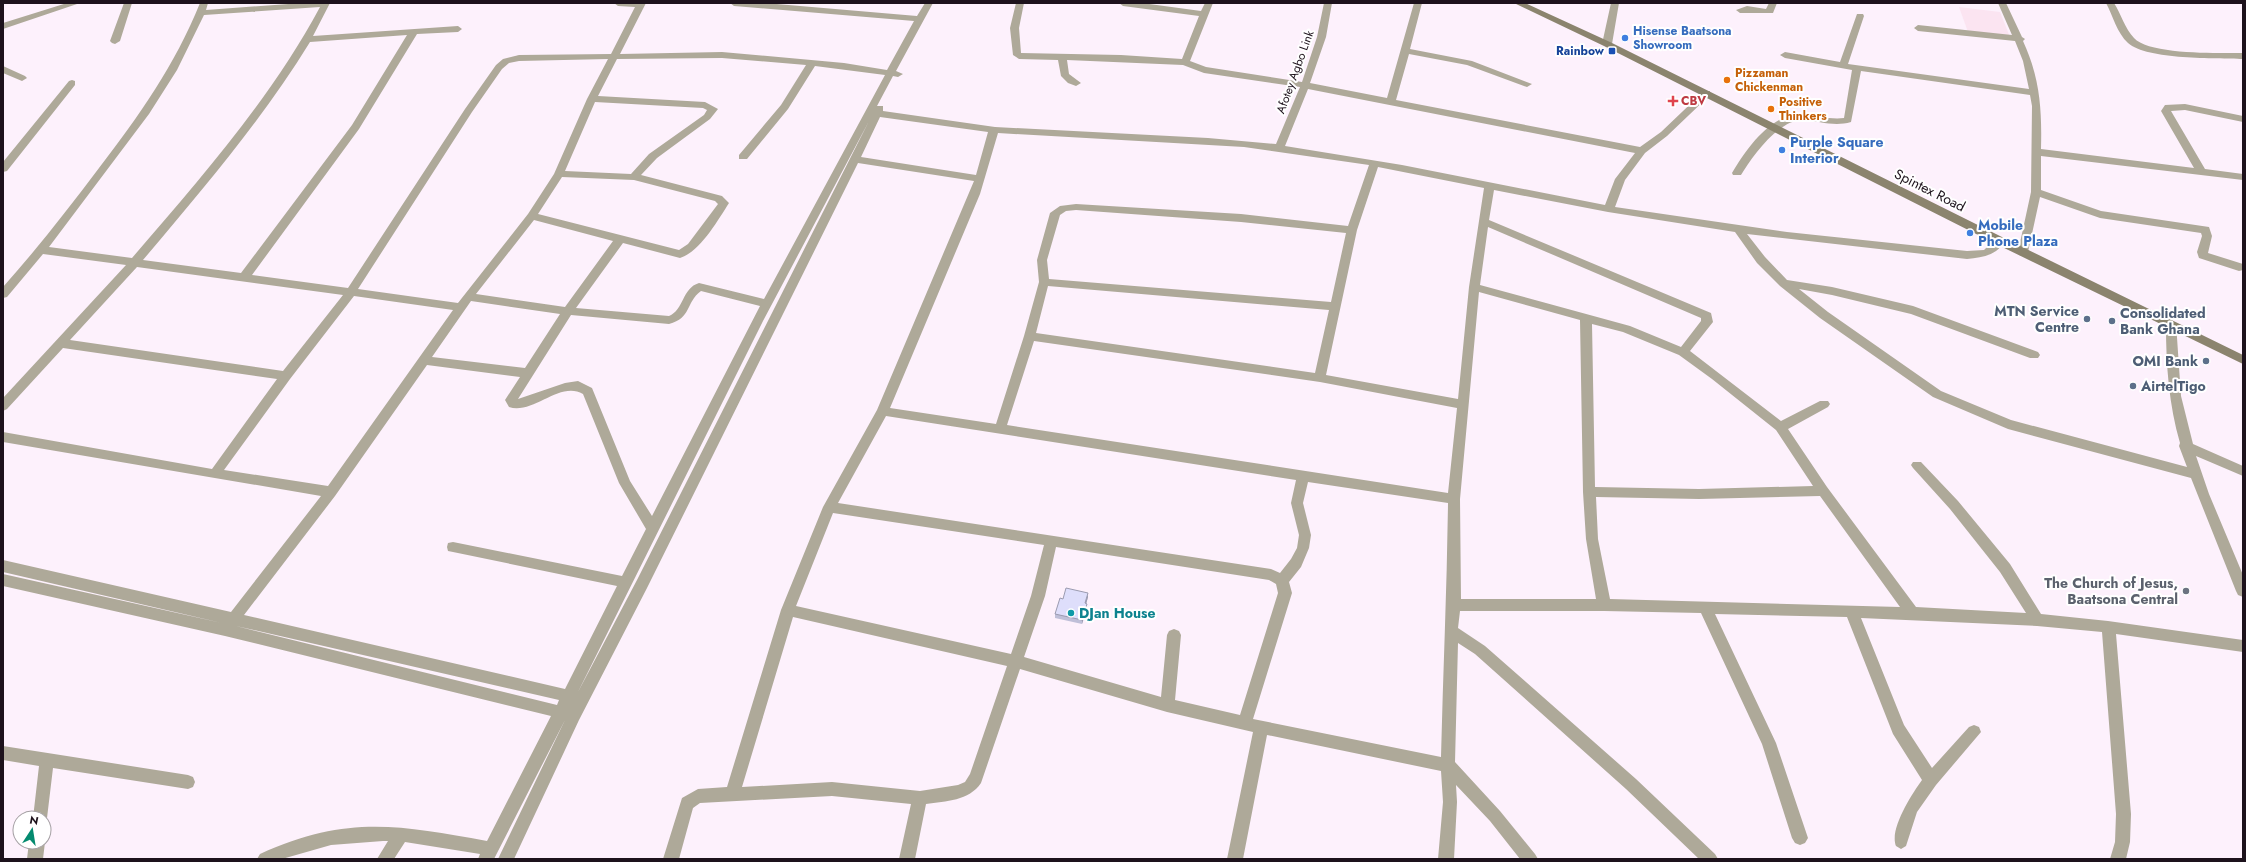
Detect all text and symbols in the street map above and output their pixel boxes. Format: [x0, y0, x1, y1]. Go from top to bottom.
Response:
place label: Hisense Baatsona Showroom [1633, 22, 1732, 54]
street label: Afotey Agbo Link [1272, 27, 1319, 116]
marker: Hisense Baatsona Showroom [1620, 33, 1630, 43]
place label: Rainbow [1556, 42, 1605, 60]
marker: Rainbow [1607, 46, 1617, 56]
place label: Pizzaman Chickenman [1735, 64, 1803, 96]
marker: Pizzaman Chickenman [1722, 75, 1732, 85]
place label: CBV [1681, 92, 1706, 110]
place label: Positive Thinkers [1779, 93, 1827, 125]
marker: CBV [1668, 96, 1678, 106]
marker: Positive Thinkers [1766, 104, 1776, 114]
place label: Purple Square Interior [1790, 132, 1883, 168]
marker: Purple Square Interior [1777, 145, 1787, 155]
street label: Spintex Road [1891, 164, 1969, 216]
place label: Mobile Phone Plaza [1978, 215, 2058, 251]
marker: Mobile Phone Plaza [1965, 228, 1975, 238]
place label: MTN Service Centre [1994, 301, 2079, 337]
place label: Consolidated Bank Ghana [2120, 303, 2206, 339]
marker: MTN Service Centre [2082, 314, 2092, 324]
marker: Consolidated Bank Ghana [2107, 316, 2117, 326]
place label: OMI Bank [2132, 351, 2198, 371]
marker: OMI Bank [2201, 356, 2211, 366]
place label: AirtelTigo [2140, 376, 2206, 396]
marker: AirtelTigo [2128, 381, 2138, 391]
place label: The Church of Jesus, Baatsona Central [2044, 573, 2178, 609]
marker: The Church of Jesus, Baatsona Central [2181, 586, 2191, 596]
place label: DJan House [1079, 603, 1155, 623]
marker: DJan House [1066, 608, 1076, 618]
north arrow [12, 810, 52, 850]
text: N [28, 811, 40, 829]

